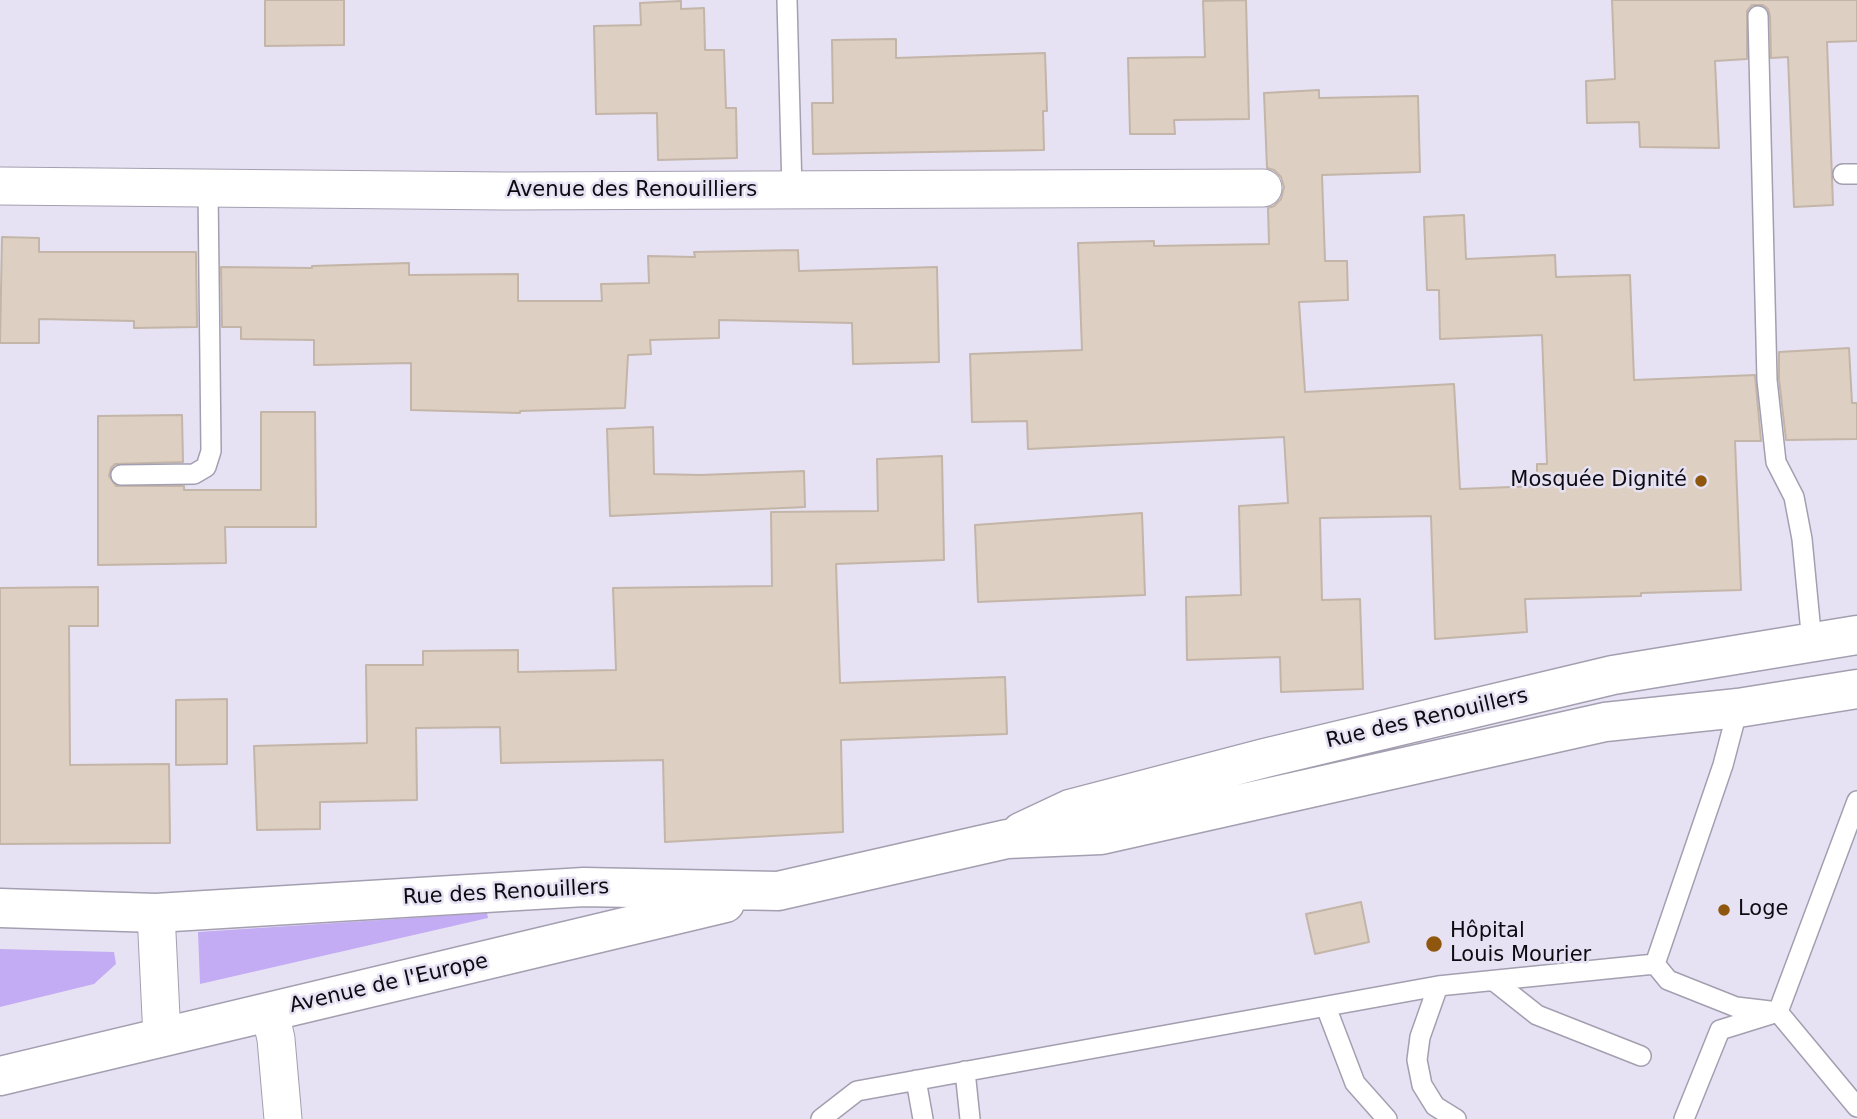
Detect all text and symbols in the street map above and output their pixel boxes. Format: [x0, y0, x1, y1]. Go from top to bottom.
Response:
street label: Avenue des Renouilliers [507, 178, 757, 204]
place label: Mosquée Dignité [1510, 468, 1687, 494]
marker: Mosquée Dignité [1693, 473, 1709, 489]
street label: Rue des Renouillers [1324, 684, 1530, 754]
street label: Rue des Renouillers [402, 875, 610, 911]
place label: Loge [1738, 897, 1788, 923]
marker: Loge [1716, 902, 1732, 918]
place label: Hôpital Louis Mourier [1450, 919, 1591, 969]
marker: Hôpital Louis Mourier [1424, 934, 1444, 954]
street label: Avenue de l'Europe [287, 949, 491, 1019]

